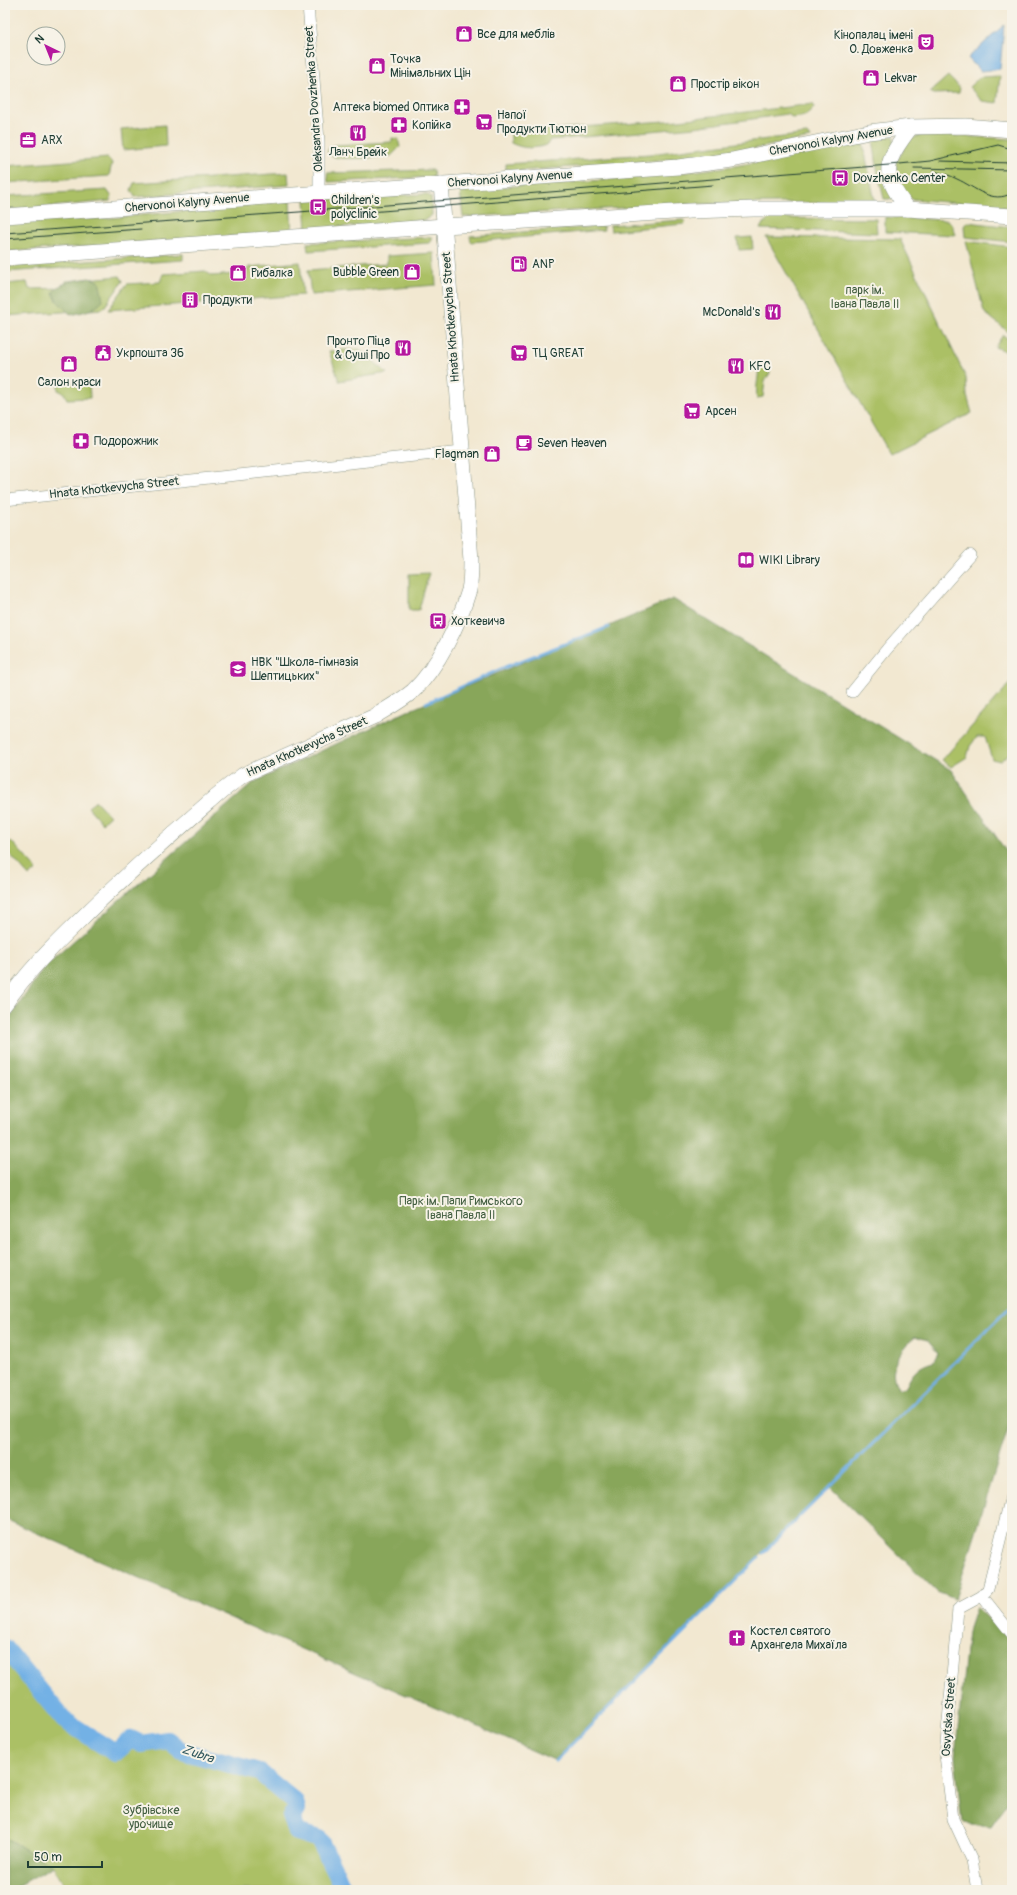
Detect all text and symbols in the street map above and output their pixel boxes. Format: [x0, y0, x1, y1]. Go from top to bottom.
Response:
shop icon: Все для меблів [454, 24, 474, 44]
street label: Oleksandra Dovzhenka Street [301, 25, 327, 173]
north arrow [26, 26, 66, 66]
place label: Все для меблів [477, 27, 555, 42]
place label: Кінопалац імені О. Довженка [834, 28, 913, 57]
text: N [32, 31, 47, 46]
theatre icon: Кінопалац імені О. Довженка [916, 32, 936, 52]
place label: Точка Мінімальних Цін [390, 52, 471, 81]
shop icon: Точка Мінімальних Цін [367, 56, 387, 76]
shop icon: Lekvar [861, 68, 881, 88]
place label: Lekvar [884, 71, 918, 86]
shop icon: Простір вікон [668, 74, 688, 94]
place label: Простір вікон [691, 77, 759, 92]
pharmacy icon: Аптека biomed Оптика [452, 97, 472, 117]
place label: Аптека biomed Оптика [333, 100, 449, 115]
place label: Напої Продукти Тютюн [497, 108, 586, 137]
supermarket icon: Напої Продукти Тютюн [474, 112, 494, 132]
pharmacy icon: Копійка [389, 115, 409, 135]
place label: Копійка [412, 118, 452, 133]
restaurant icon: Ланч Брейк [348, 123, 368, 143]
street label: Chervonoi Kalyny Avenue [768, 123, 894, 159]
office icon: ARX [18, 130, 38, 150]
place label: ARX [41, 133, 63, 148]
place label: Ланч Брейк [328, 145, 387, 160]
street label: Chervonoi Kalyny Avenue [447, 167, 573, 191]
bus stop icon: Dovzhenko Center [830, 168, 850, 188]
place label: Dovzhenko Center [853, 171, 946, 186]
street label: Chervonoi Kalyny Avenue [124, 190, 250, 216]
place label: Children's polyclinic [331, 193, 380, 222]
bus stop icon: Children's polyclinic [308, 197, 328, 217]
street label: Hnata Khotkevycha Street [439, 251, 463, 383]
fuel station icon: ANP [509, 254, 529, 274]
place label: ANP [532, 257, 555, 272]
shop icon: Bubble Green [402, 262, 422, 282]
shop icon: Рибалка [228, 263, 248, 283]
place label: Bubble Green [333, 265, 399, 280]
place label: Рибалка [251, 266, 293, 281]
park label: парк ім. Івана Павла II [831, 283, 900, 312]
building icon: Продукти [180, 290, 200, 310]
place label: Продукти [203, 293, 253, 308]
restaurant icon: McDonald's [763, 302, 783, 322]
place label: McDonald's [703, 305, 761, 320]
place label: Пронто Піца & Суші Про [327, 334, 391, 363]
restaurant icon: Пронто Піца & Суші Про [393, 338, 413, 358]
public building icon: Укрпошта 36 [93, 343, 113, 363]
supermarket icon: ТЦ GREAT [509, 343, 529, 363]
place label: Укрпошта 36 [116, 346, 184, 361]
place label: ТЦ GREAT [532, 346, 585, 361]
shop icon: Салон краси [59, 354, 79, 374]
restaurant icon: KFC [726, 356, 746, 376]
place label: KFC [749, 359, 771, 374]
place label: Салон краси [37, 375, 101, 390]
supermarket icon: Арсен [682, 401, 702, 421]
place label: Арсен [705, 404, 736, 419]
pharmacy icon: Подорожник [71, 431, 91, 451]
cafe icon: Seven Heaven [514, 433, 534, 453]
place label: Подорожник [94, 434, 159, 449]
place label: Seven Heaven [537, 436, 607, 451]
shop icon: Flagman [482, 444, 502, 464]
place label: Flagman [435, 447, 479, 462]
street label: Hnata Khotkevycha Street [48, 474, 180, 502]
library icon: WIKI Library [736, 550, 756, 570]
place label: WIKI Library [759, 553, 820, 568]
bus stop icon: Хоткевича [428, 611, 448, 631]
place label: Хоткевича [451, 614, 505, 629]
place label: НВК "Школа-гімназія Шептицьких" [251, 655, 359, 684]
school or university icon: НВК "Школа-гімназія Шептицьких" [228, 659, 248, 679]
street label: Hnata Khotkevycha Street [244, 714, 370, 780]
park label: Парк ім. Папи Римського Івана Павла ІІ [399, 1194, 523, 1223]
place label: Костел святого Архангела Михаїла [750, 1624, 847, 1653]
church icon: Костел святого Архангела Михаїла [727, 1628, 747, 1648]
street label: Osvytska Street [939, 1677, 959, 1757]
water label: Zubra [180, 1741, 217, 1767]
park label: Зубрівське урочище [123, 1803, 179, 1832]
scale bar [28, 1843, 102, 1869]
text: 50 m [34, 1850, 62, 1865]

